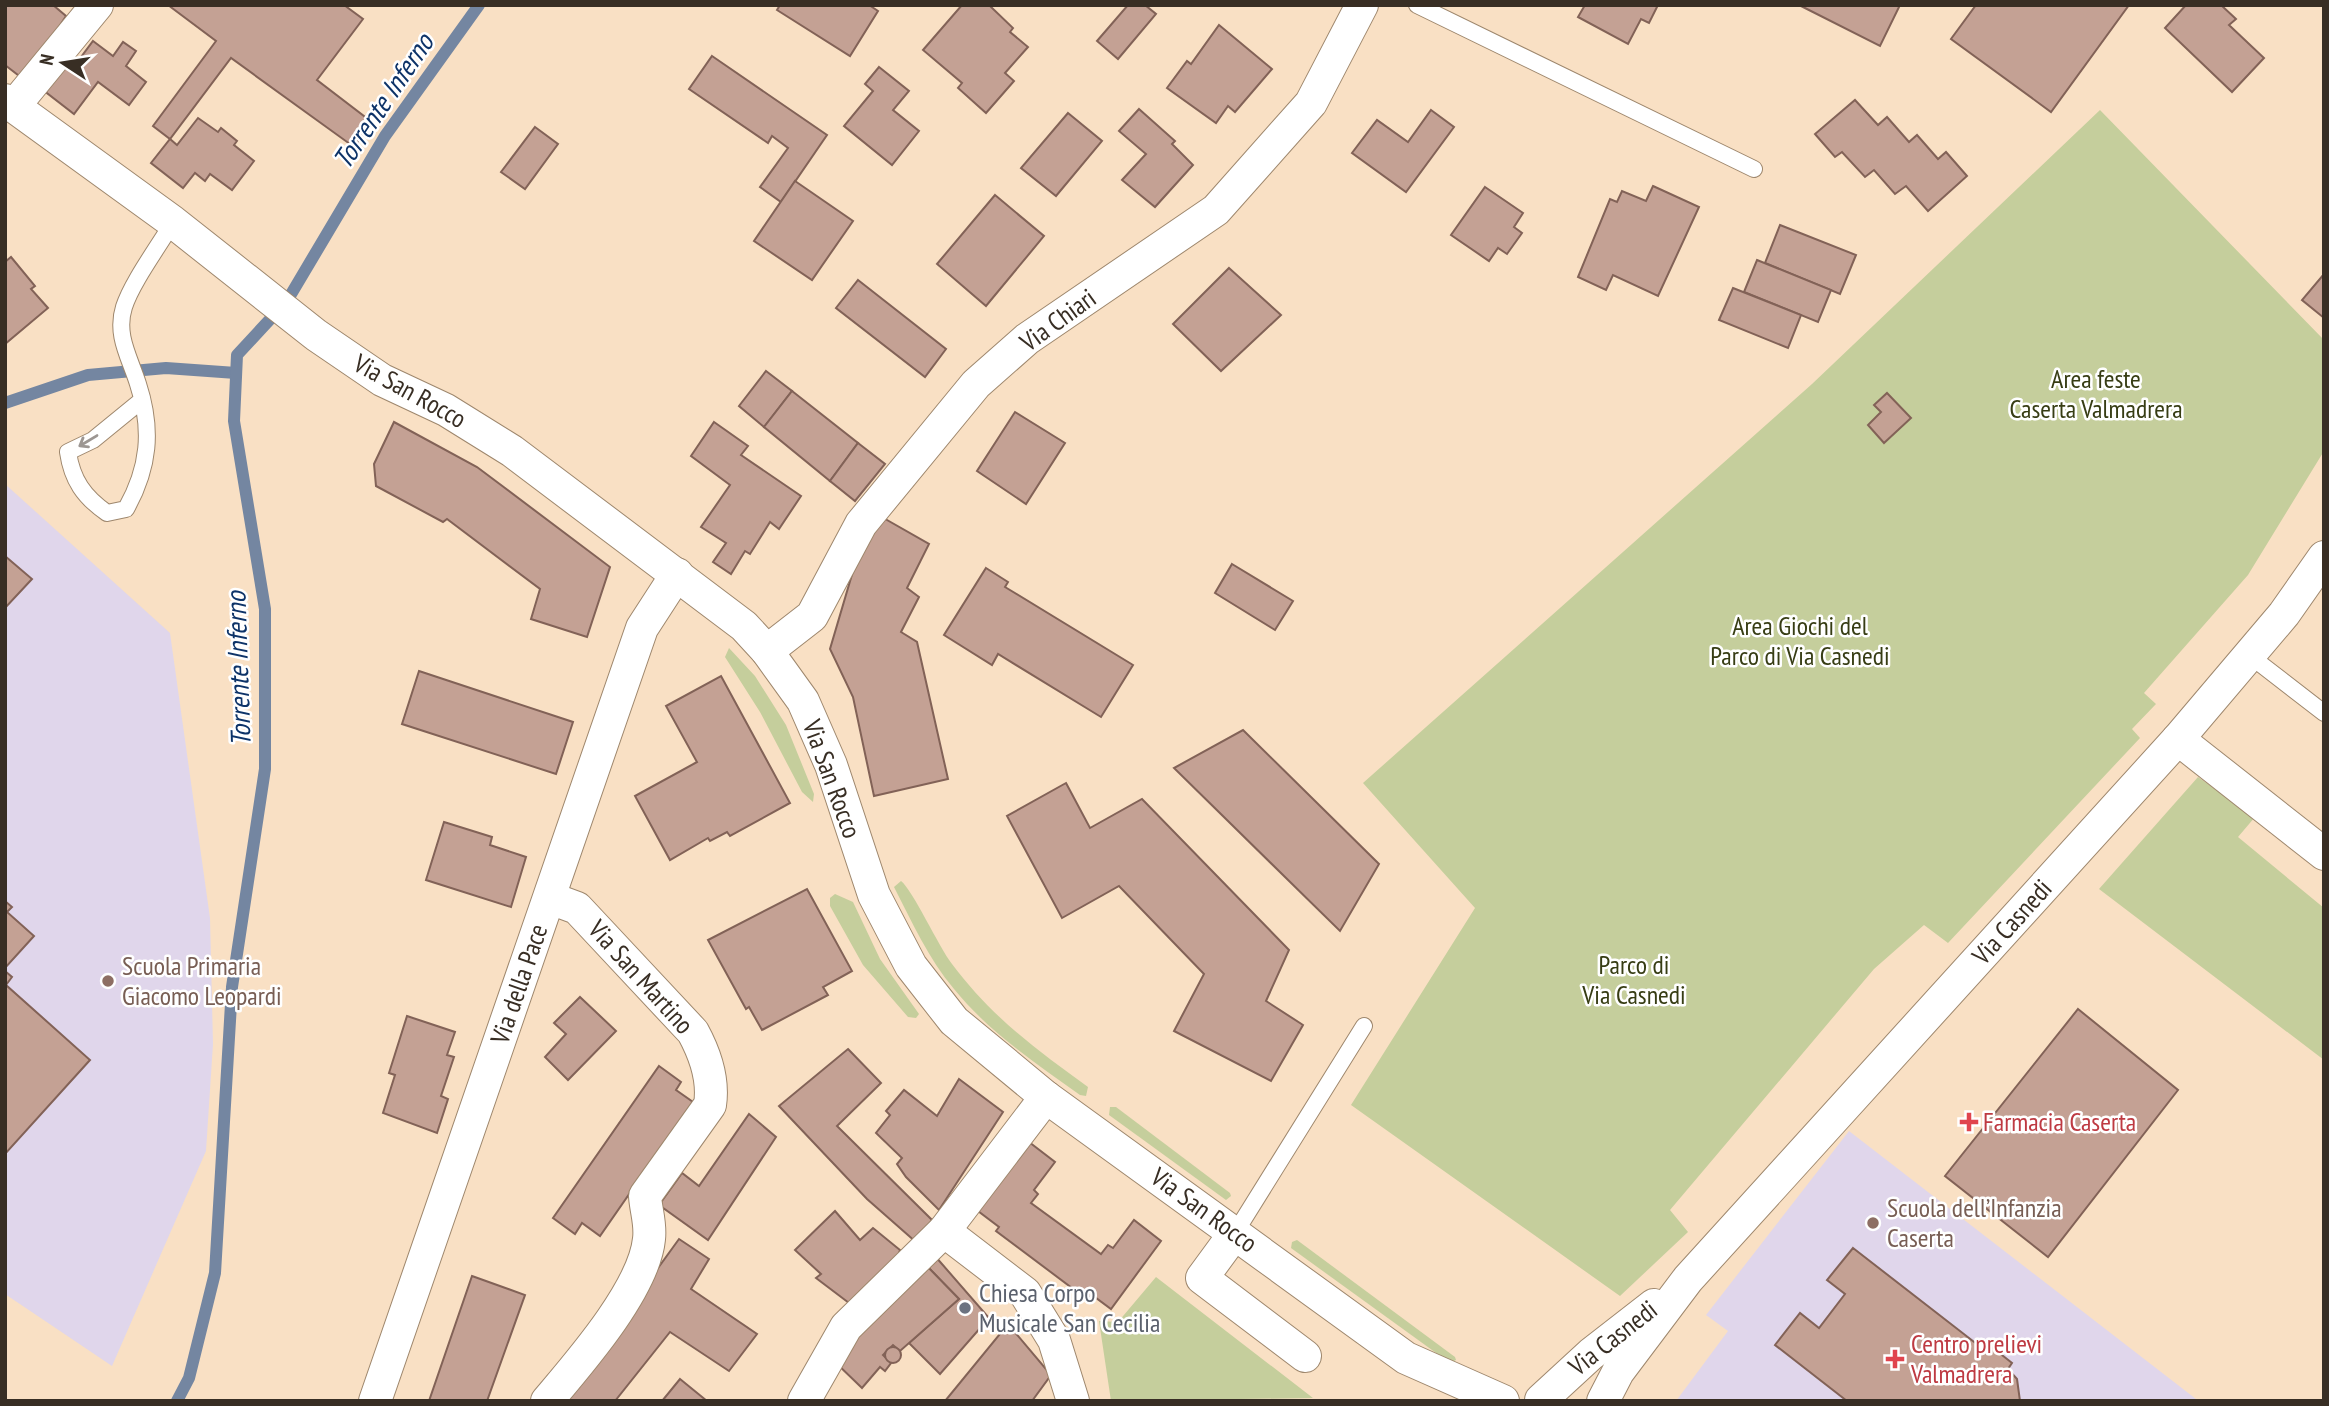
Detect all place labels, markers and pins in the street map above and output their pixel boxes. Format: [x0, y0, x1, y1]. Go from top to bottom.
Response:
place label: Scuola Primaria Giacomo Leopardi [122, 949, 282, 1012]
marker: Scuola Primaria Giacomo Leopardi [100, 973, 116, 989]
place label: Farmacia Caserta [1983, 1105, 2136, 1138]
marker: Farmacia Caserta [1961, 1114, 1977, 1130]
place label: Scuola dell’Infanzia Caserta [1887, 1191, 2062, 1254]
marker: Scuola dell’Infanzia Caserta [1865, 1215, 1881, 1231]
place label: Chiesa Corpo Musicale San Cecilia [979, 1276, 1160, 1339]
marker: Chiesa Corpo Musicale San Cecilia [957, 1300, 973, 1316]
place label: Centro prelievi Valmadrera [1910, 1327, 2042, 1390]
marker: Centro prelievi Valmadrera [1885, 1349, 1905, 1369]

